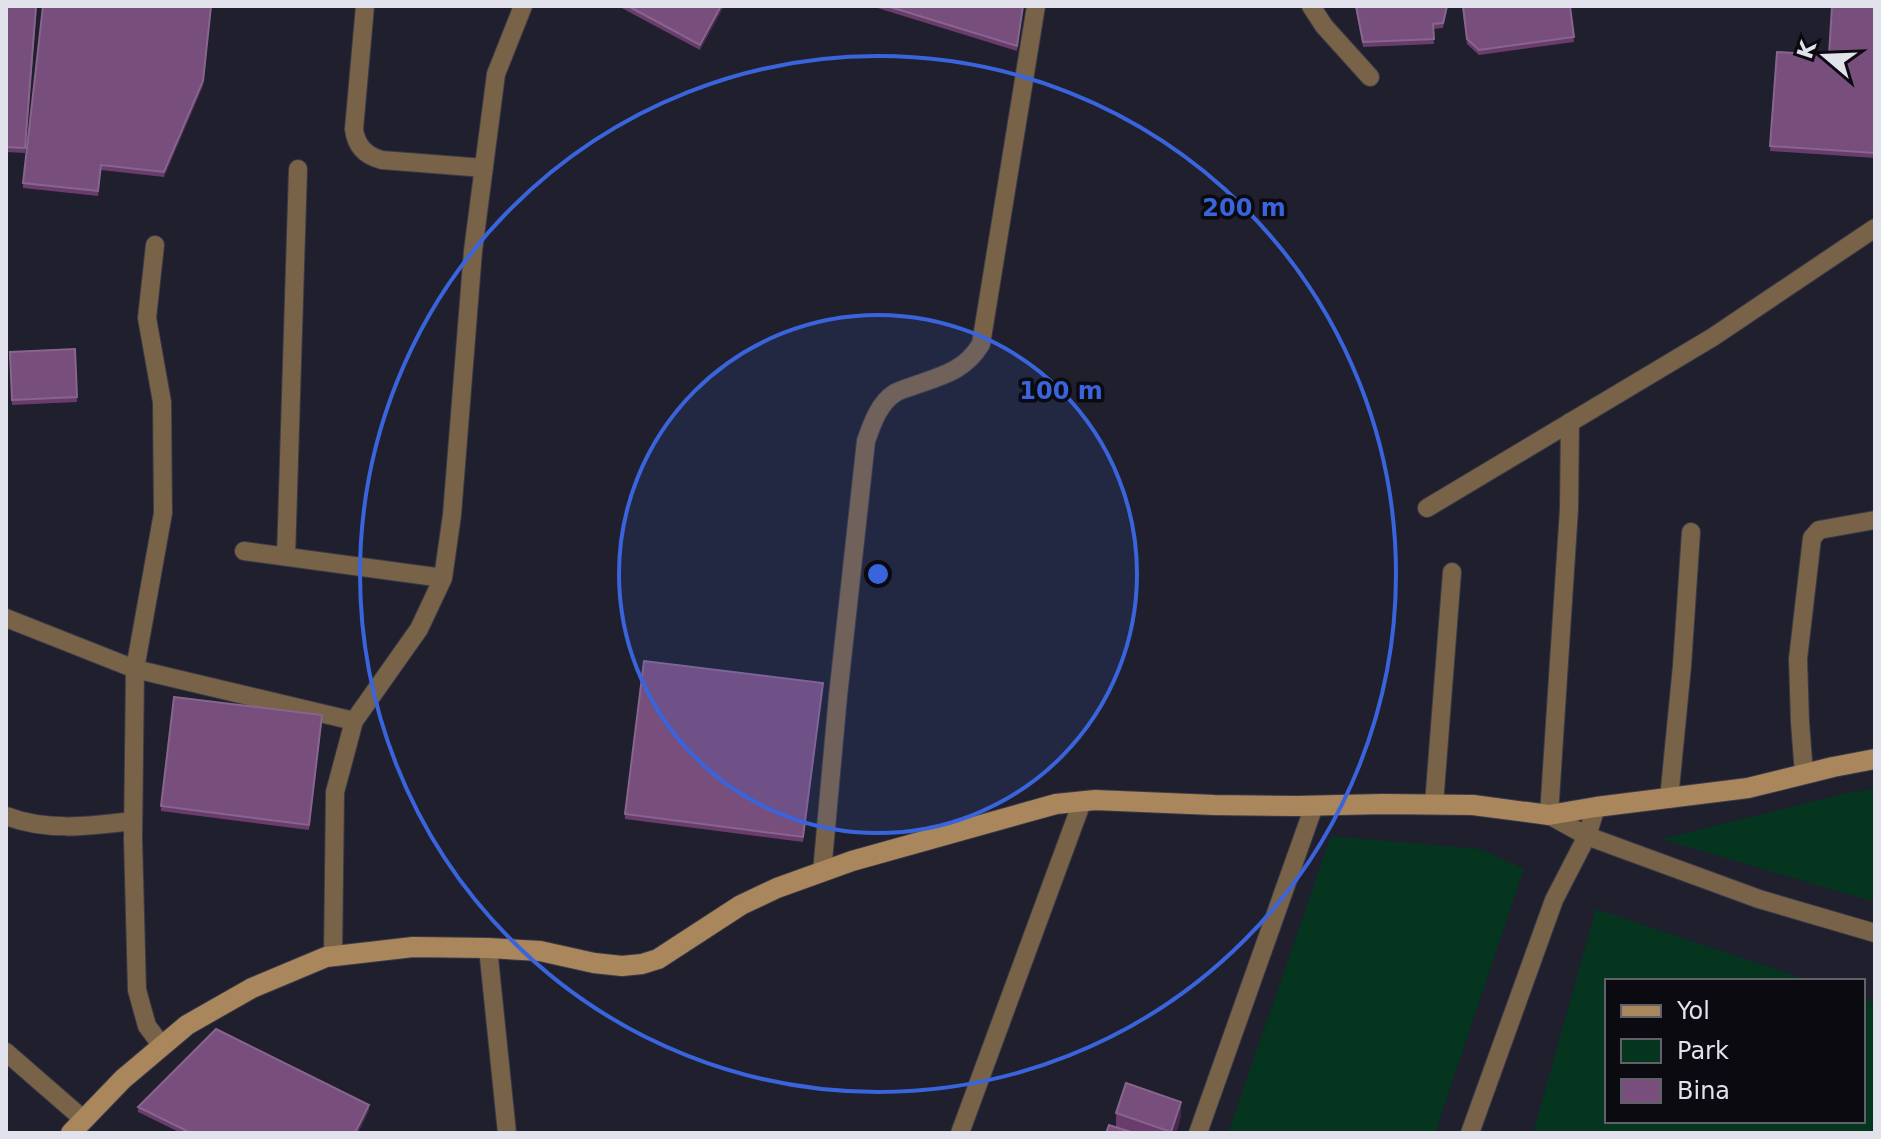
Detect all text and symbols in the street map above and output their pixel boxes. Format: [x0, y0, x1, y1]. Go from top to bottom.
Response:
north arrow [1785, 16, 1865, 96]
text: K [1792, 37, 1821, 62]
text: 200 m [1202, 194, 1286, 222]
text: 100 m [1019, 377, 1103, 405]
centre of rings [864, 560, 892, 588]
legend [1605, 979, 1865, 1123]
text: Yol [1676, 997, 1710, 1025]
text: Park [1677, 1037, 1729, 1065]
text: Bina [1677, 1077, 1730, 1105]

